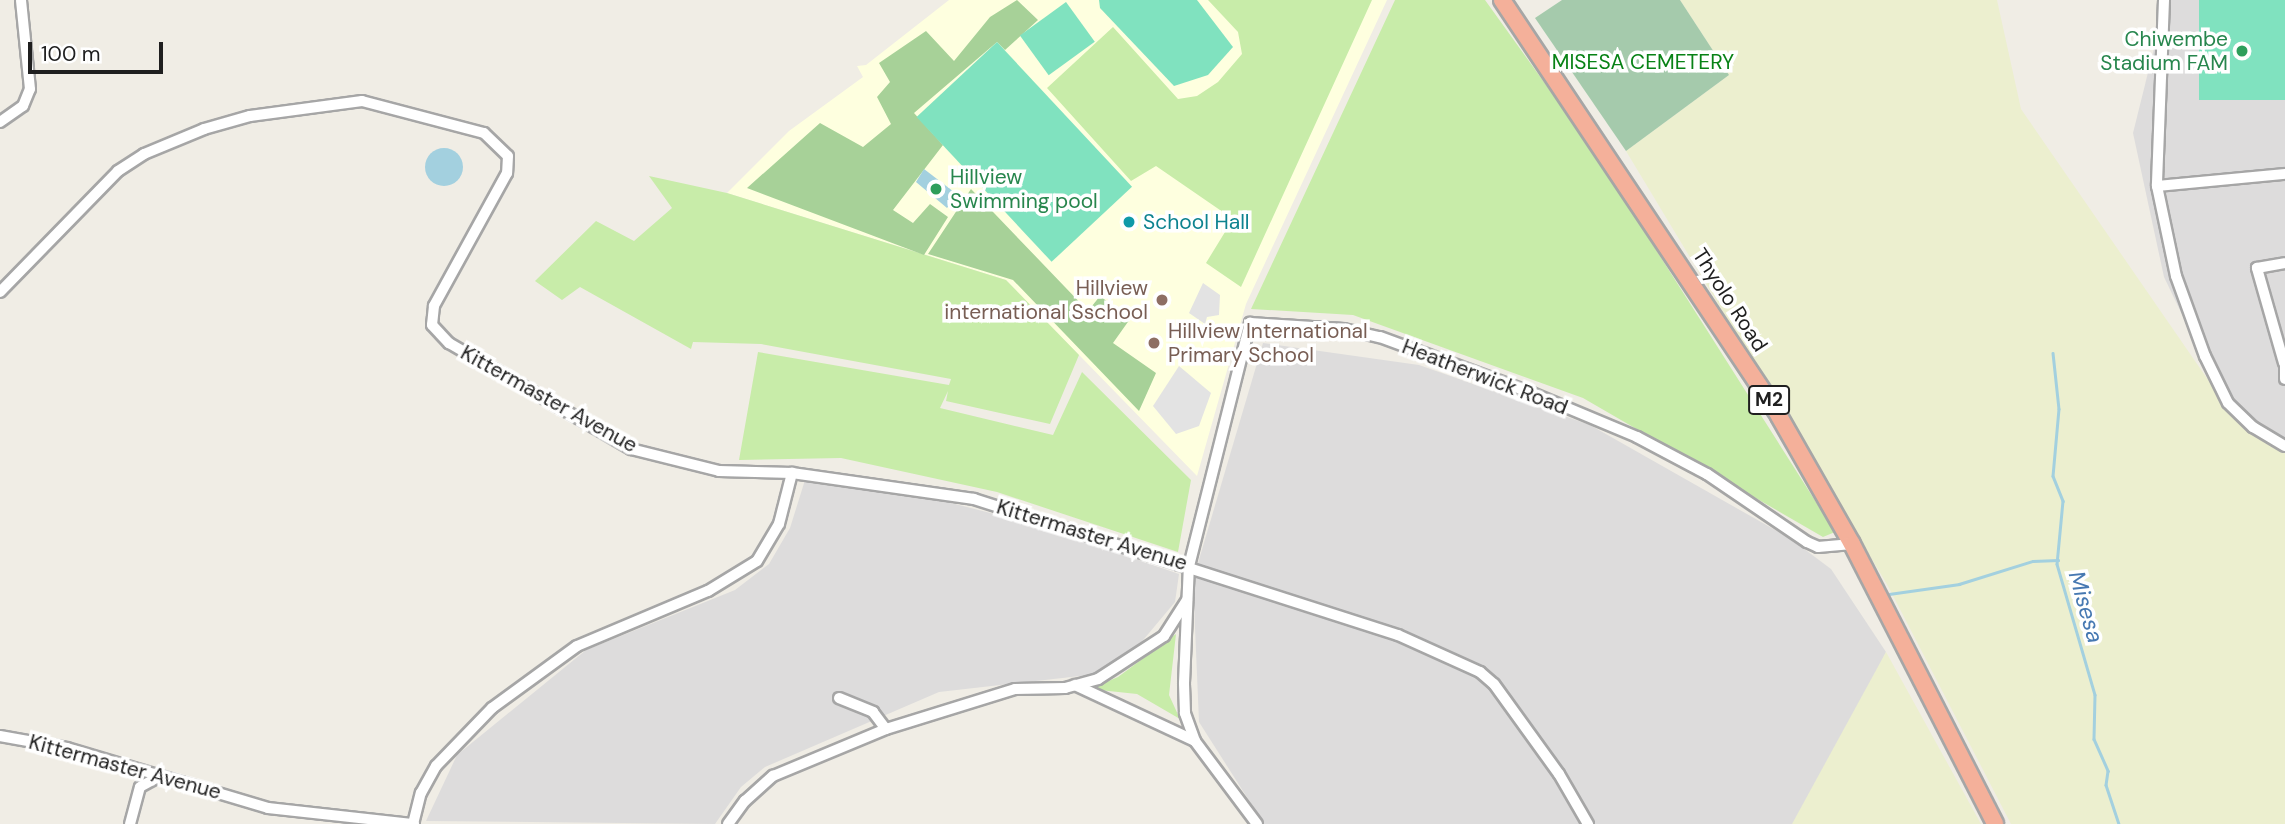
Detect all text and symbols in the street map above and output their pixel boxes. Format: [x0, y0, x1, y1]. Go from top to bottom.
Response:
place label: Chiwembe Stadium FAM [2100, 26, 2228, 76]
scale bar [32, 28, 166, 72]
text: 100 m [41, 40, 101, 68]
marker: Chiwembe Stadium FAM [2234, 43, 2250, 59]
park label: MISESA CEMETERY [1552, 49, 1734, 75]
place label: Hillview Swimming pool [950, 164, 1098, 214]
marker: Hillview Swimming pool [928, 181, 944, 197]
place label: School Hall [1143, 209, 1250, 235]
marker: School Hall [1121, 214, 1137, 230]
street label: Thyolo Road [1687, 244, 1773, 356]
place label: Hillview international Sschool [944, 275, 1148, 325]
marker: Hillview international Sschool [1154, 292, 1170, 308]
place label: Hillview International Primary School [1168, 318, 1368, 368]
street label: Heatherwick Road [1399, 334, 1571, 420]
marker: Hillview International Primary School [1146, 335, 1162, 351]
street label: Kittermaster Avenue [456, 340, 642, 458]
road number: M2 [1748, 384, 1790, 416]
street label: Kittermaster Avenue [994, 494, 1190, 576]
water label: Misesa [2063, 568, 2109, 646]
street label: Kittermaster Avenue [26, 729, 224, 805]

